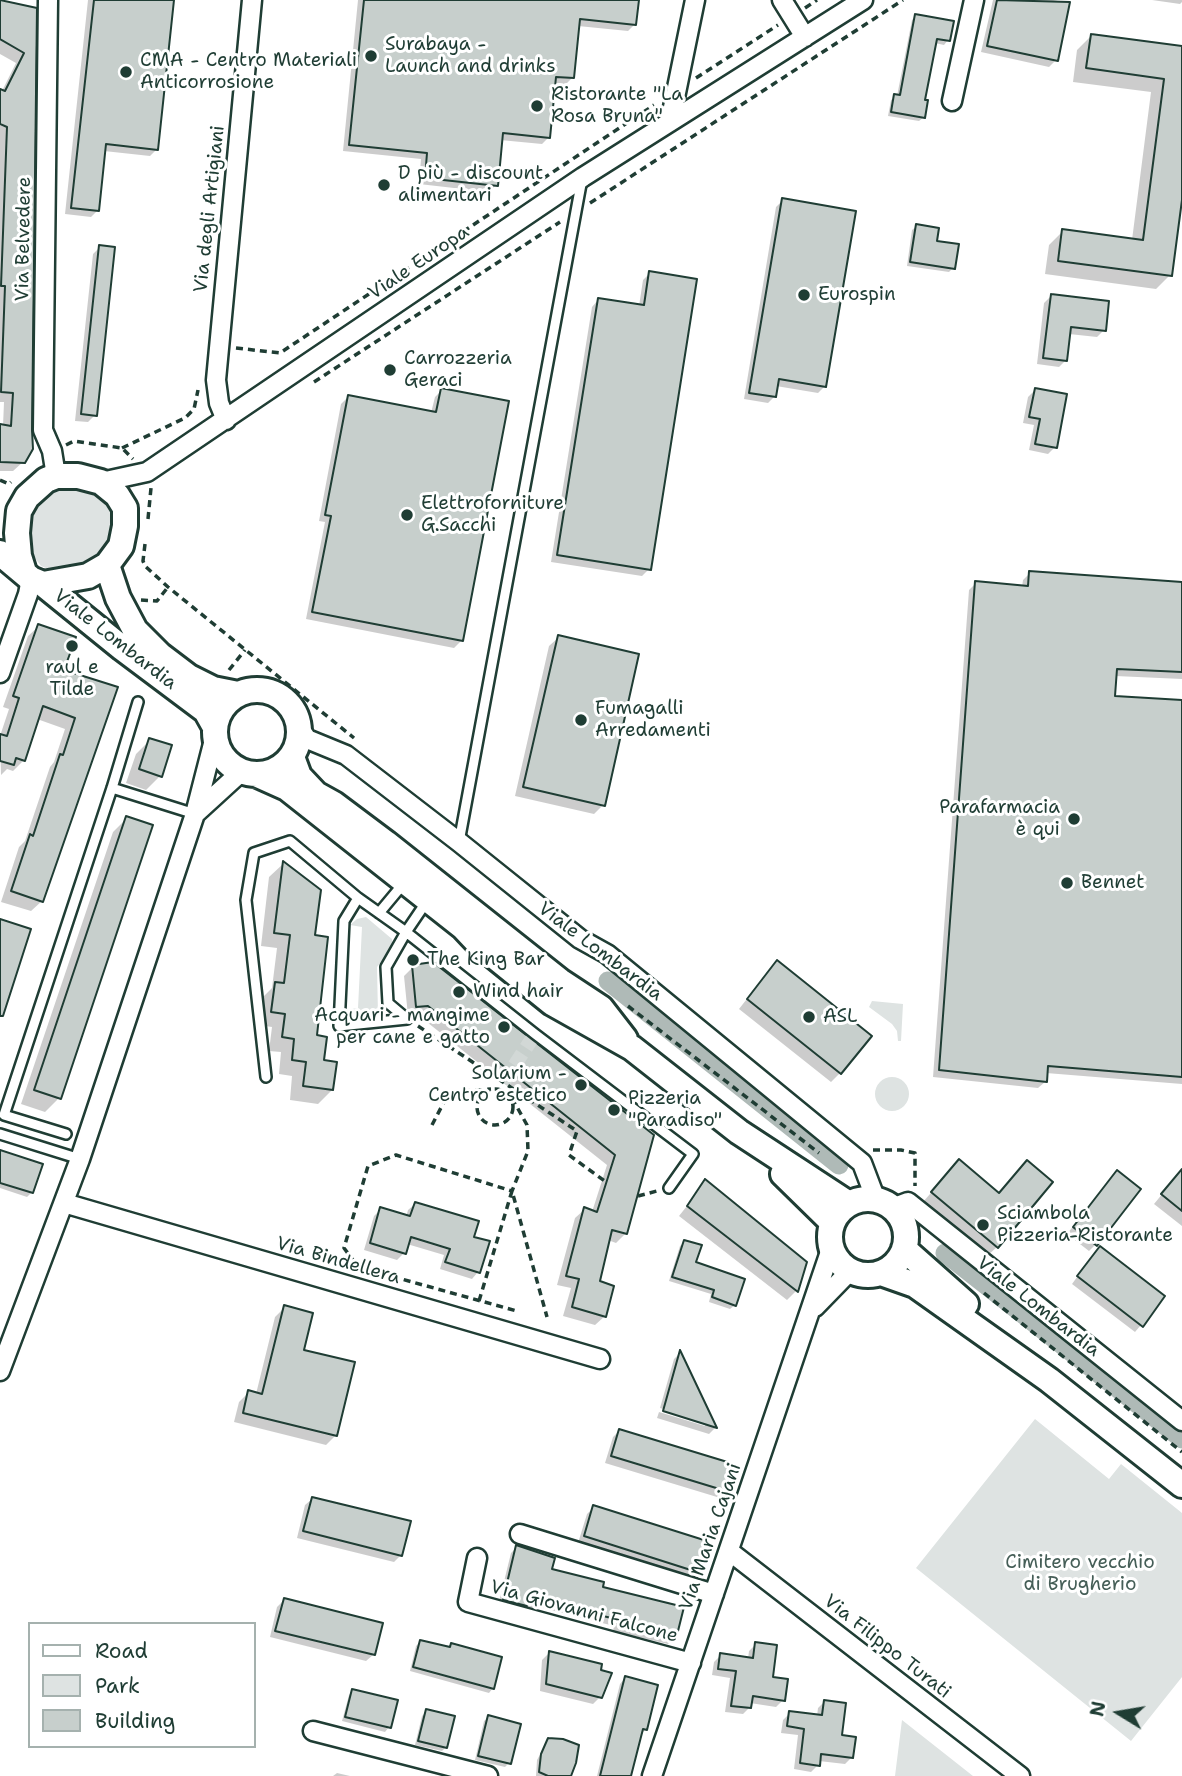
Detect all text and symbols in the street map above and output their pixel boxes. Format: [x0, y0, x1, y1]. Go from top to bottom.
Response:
place label: Surabaya - Launch and drinks [385, 34, 556, 78]
marker: Surabaya - Launch and drinks [363, 48, 379, 64]
place label: CMA - Centro Materiali Anticorrosione [140, 50, 357, 94]
marker: CMA - Centro Materiali Anticorrosione [118, 64, 134, 80]
place label: Ristorante "La Rosa Bruna" [551, 84, 683, 128]
marker: Ristorante "La Rosa Bruna" [529, 98, 545, 114]
street label: Via degli Artigiani [190, 124, 230, 294]
place label: D più - discount alimentari [398, 163, 543, 207]
street label: Via Belvedere [12, 177, 36, 301]
marker: D più - discount alimentari [376, 177, 392, 193]
street label: Viale Europa [364, 221, 474, 305]
place label: Eurospin [818, 284, 896, 306]
marker: Eurospin [796, 287, 812, 303]
place label: Carrozzeria Geraci [404, 348, 512, 392]
marker: Carrozzeria Geraci [382, 362, 398, 378]
place label: Elettroforniture G.Sacchi [421, 493, 564, 537]
marker: Elettroforniture G.Sacchi [399, 507, 415, 523]
street label: Viale Lombardia [49, 585, 181, 695]
marker: raul e Tilde [64, 638, 80, 654]
place label: raul e Tilde [45, 657, 99, 701]
place label: Fumagalli Arredamenti [595, 698, 711, 742]
marker: Fumagalli Arredamenti [573, 712, 589, 728]
place label: Parafarmacia è qui [939, 797, 1060, 841]
marker: Parafarmacia è qui [1066, 811, 1082, 827]
place label: Bennet [1081, 872, 1145, 894]
marker: Bennet [1059, 875, 1075, 891]
street label: Viale Lombardia [533, 898, 667, 1006]
place label: The King Bar [427, 949, 545, 971]
marker: The King Bar [405, 952, 421, 968]
place label: Wind hair [473, 981, 564, 1003]
marker: Wind hair [451, 984, 467, 1000]
place label: Acquari - mangime per cane e gatto [314, 1005, 490, 1049]
place label: ASL [823, 1006, 858, 1028]
marker: ASL [801, 1009, 817, 1025]
marker: Acquari - mangime per cane e gatto [496, 1019, 512, 1035]
place label: Solarium - Centro estetico [428, 1063, 567, 1107]
marker: Solarium - Centro estetico [573, 1077, 589, 1093]
place label: Pizzeria "Paradiso" [628, 1088, 722, 1132]
marker: Pizzeria "Paradiso" [606, 1102, 622, 1118]
place label: Sciambola Pizzeria-Ristorante [997, 1203, 1173, 1247]
marker: Sciambola Pizzeria-Ristorante [975, 1217, 991, 1233]
street label: Via Bindellera [273, 1232, 403, 1290]
street label: Viale Lombardia [972, 1252, 1104, 1362]
street label: Via Maria Cajani [675, 1460, 747, 1614]
park label: Cimitero vecchio di Brugherio [1005, 1552, 1155, 1596]
street label: Via Giovanni Falcone [488, 1576, 680, 1648]
street label: Via Filippo Turati [819, 1590, 955, 1704]
legend [28, 1622, 256, 1748]
text: Road [95, 1637, 148, 1665]
text: Park [95, 1672, 140, 1700]
north arrow [1084, 1678, 1154, 1748]
text: N [1084, 1699, 1112, 1719]
text: Building [95, 1707, 175, 1735]

